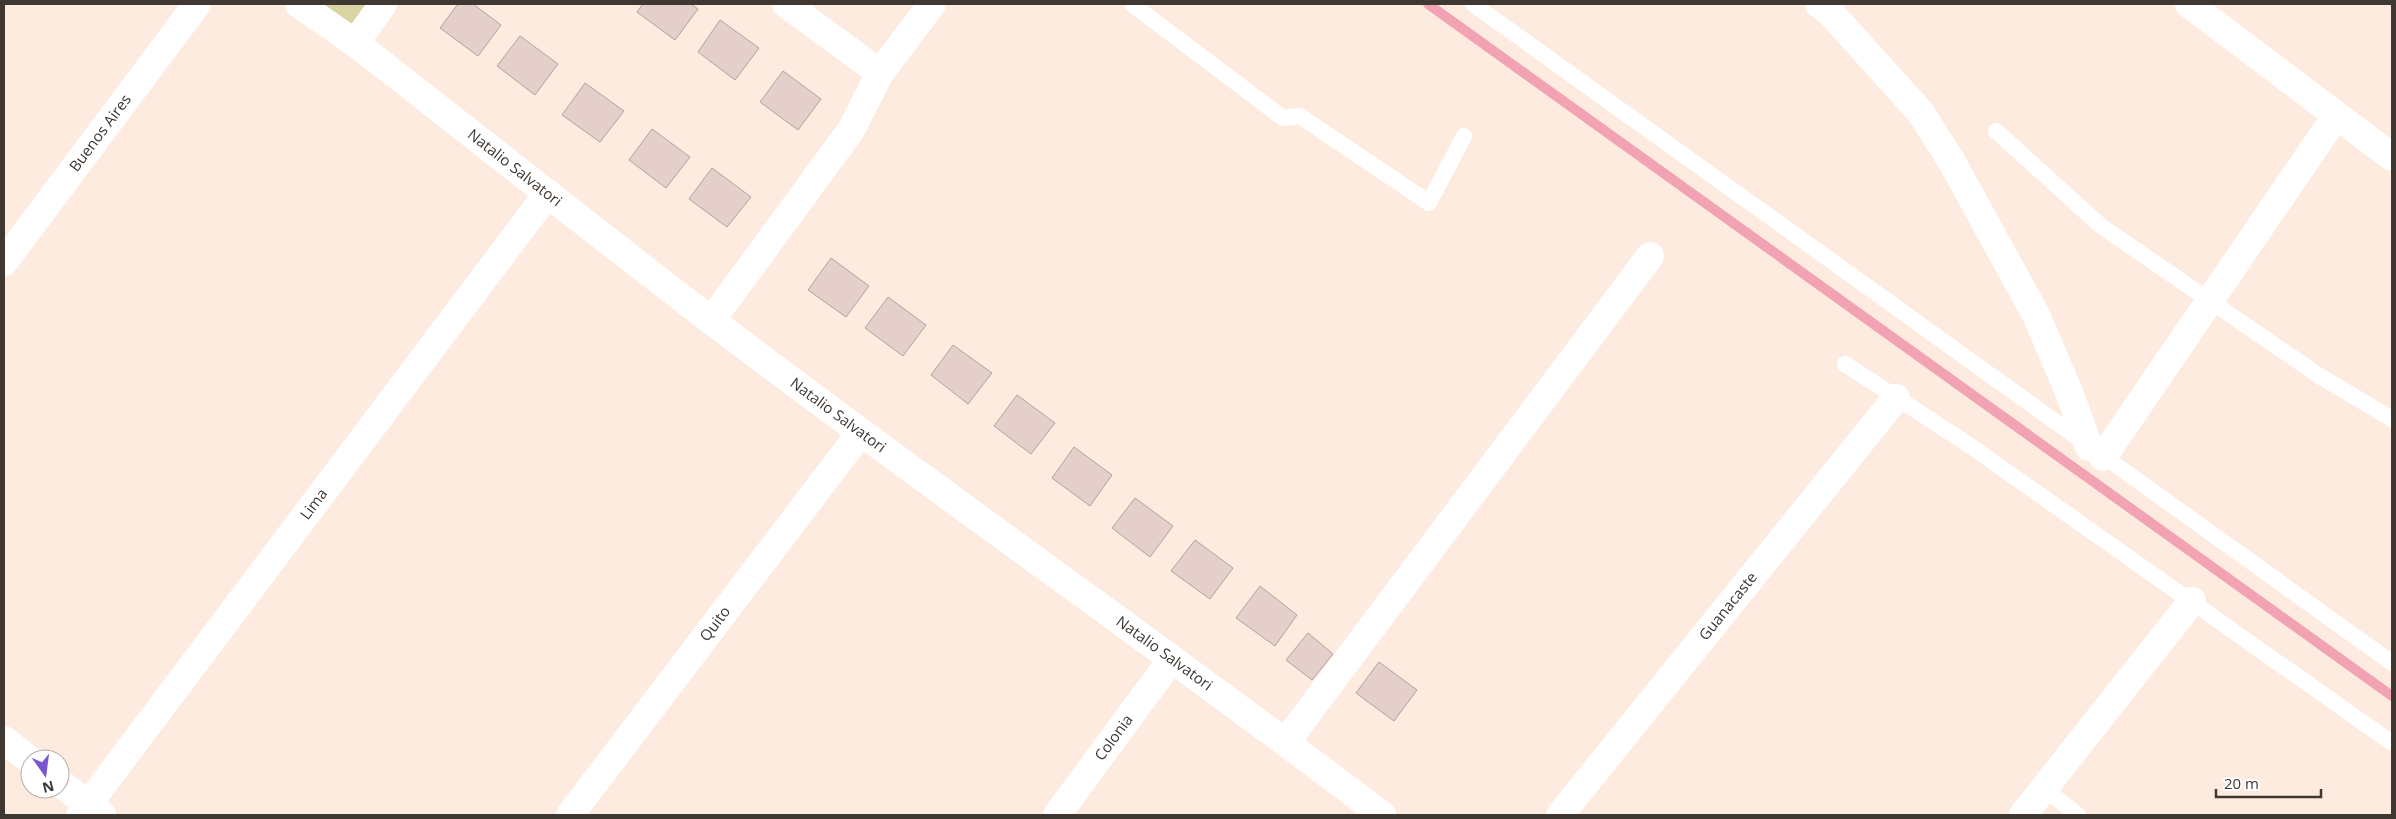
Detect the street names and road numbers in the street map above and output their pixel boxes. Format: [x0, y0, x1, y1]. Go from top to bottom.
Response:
street label: Buenos Aires [64, 90, 135, 175]
street label: Natalio Salvatori [464, 124, 567, 210]
street label: Natalio Salvatori [787, 372, 890, 456]
street label: Lima [295, 484, 331, 523]
street label: Guanacaste [1694, 567, 1761, 644]
street label: Quito [695, 602, 734, 645]
street label: Natalio Salvatori [1113, 611, 1217, 694]
street label: Colonia [1089, 710, 1137, 764]

